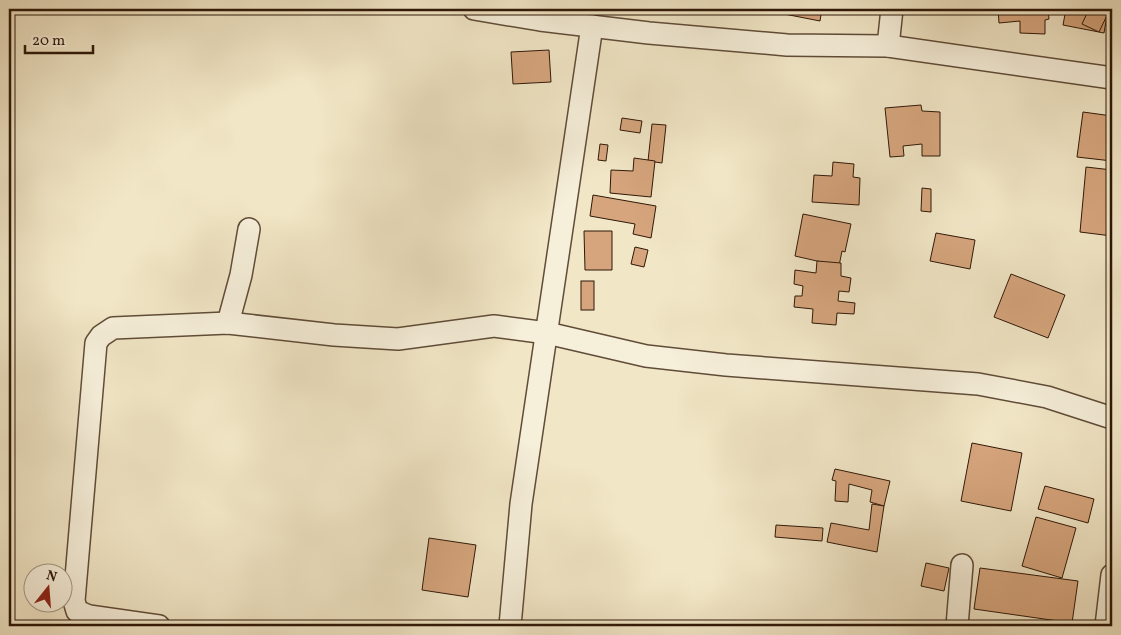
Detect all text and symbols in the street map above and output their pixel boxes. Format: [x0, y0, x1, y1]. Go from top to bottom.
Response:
scale bar [25, 22, 92, 54]
text: 20 m [32, 31, 65, 52]
north arrow [22, 562, 72, 612]
text: N [44, 566, 59, 588]

